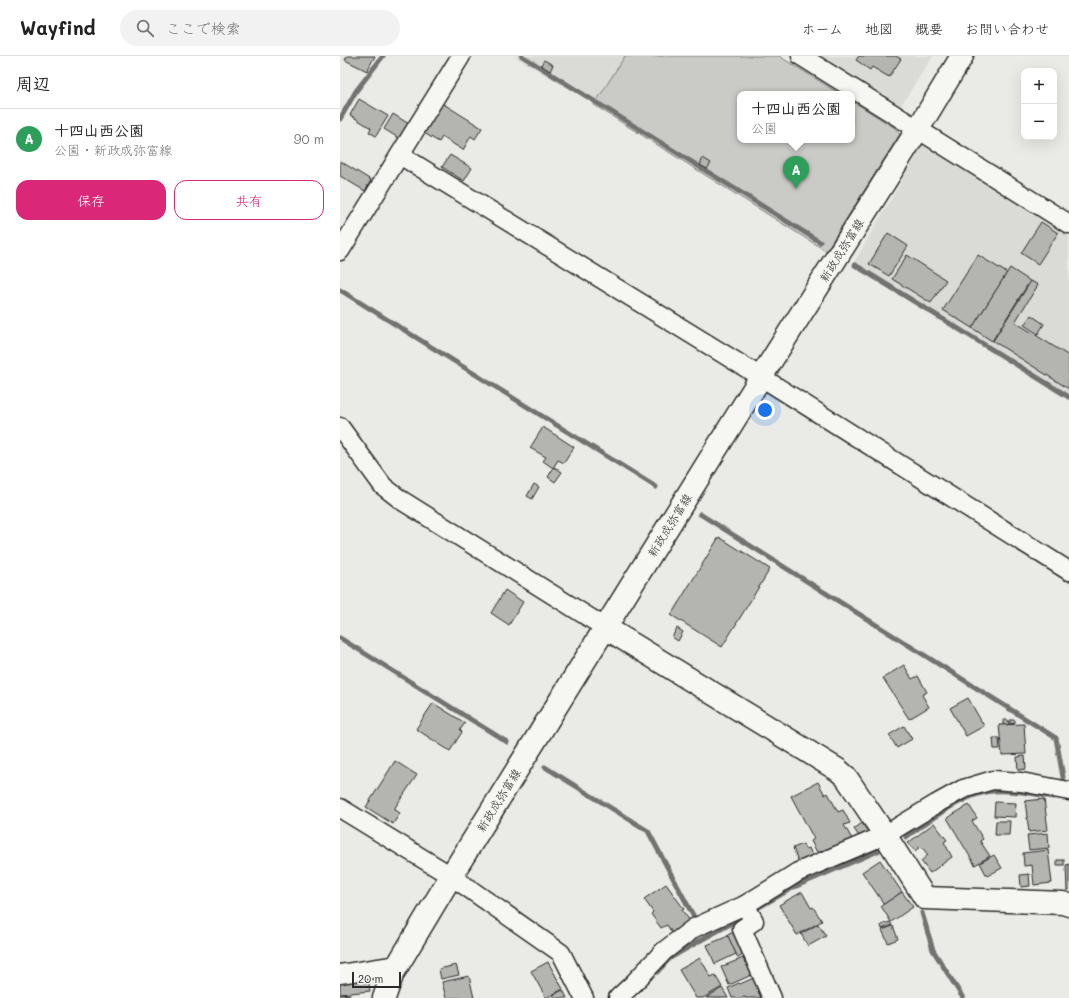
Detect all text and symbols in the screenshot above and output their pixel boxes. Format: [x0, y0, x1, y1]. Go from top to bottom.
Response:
search box [120, 10, 400, 46]
text: Wayfind [20, 15, 96, 40]
icon: search [134, 17, 156, 39]
text: ここで検索 [166, 18, 241, 38]
text: ホーム [802, 19, 843, 38]
text: 地図 [865, 19, 893, 38]
text: 概要 [915, 19, 943, 38]
text: お問い合わせ [965, 19, 1049, 38]
map controls [1021, 68, 1057, 140]
button: + [1021, 68, 1057, 104]
text: 周辺 [16, 72, 50, 94]
popup [737, 91, 855, 143]
text: 十四山西公園 [751, 98, 841, 118]
button: − [1021, 104, 1057, 140]
text: 公園 [751, 119, 777, 136]
text: 十四山西公園 [54, 120, 144, 140]
text: A [24, 130, 34, 147]
text: 90 m [294, 130, 324, 147]
text: 公園 · 新政成弥富線 [54, 141, 172, 158]
pin: A [783, 156, 809, 189]
button: 保存 [16, 180, 166, 220]
button: 共有 [174, 180, 324, 220]
street label: 新政成弥富線 [815, 215, 867, 285]
your location [755, 400, 775, 420]
street label: 新政成弥富線 [643, 490, 695, 560]
street label: 新政成弥富線 [472, 765, 524, 835]
scale bar [352, 970, 401, 989]
text: 20 m [358, 971, 383, 986]

